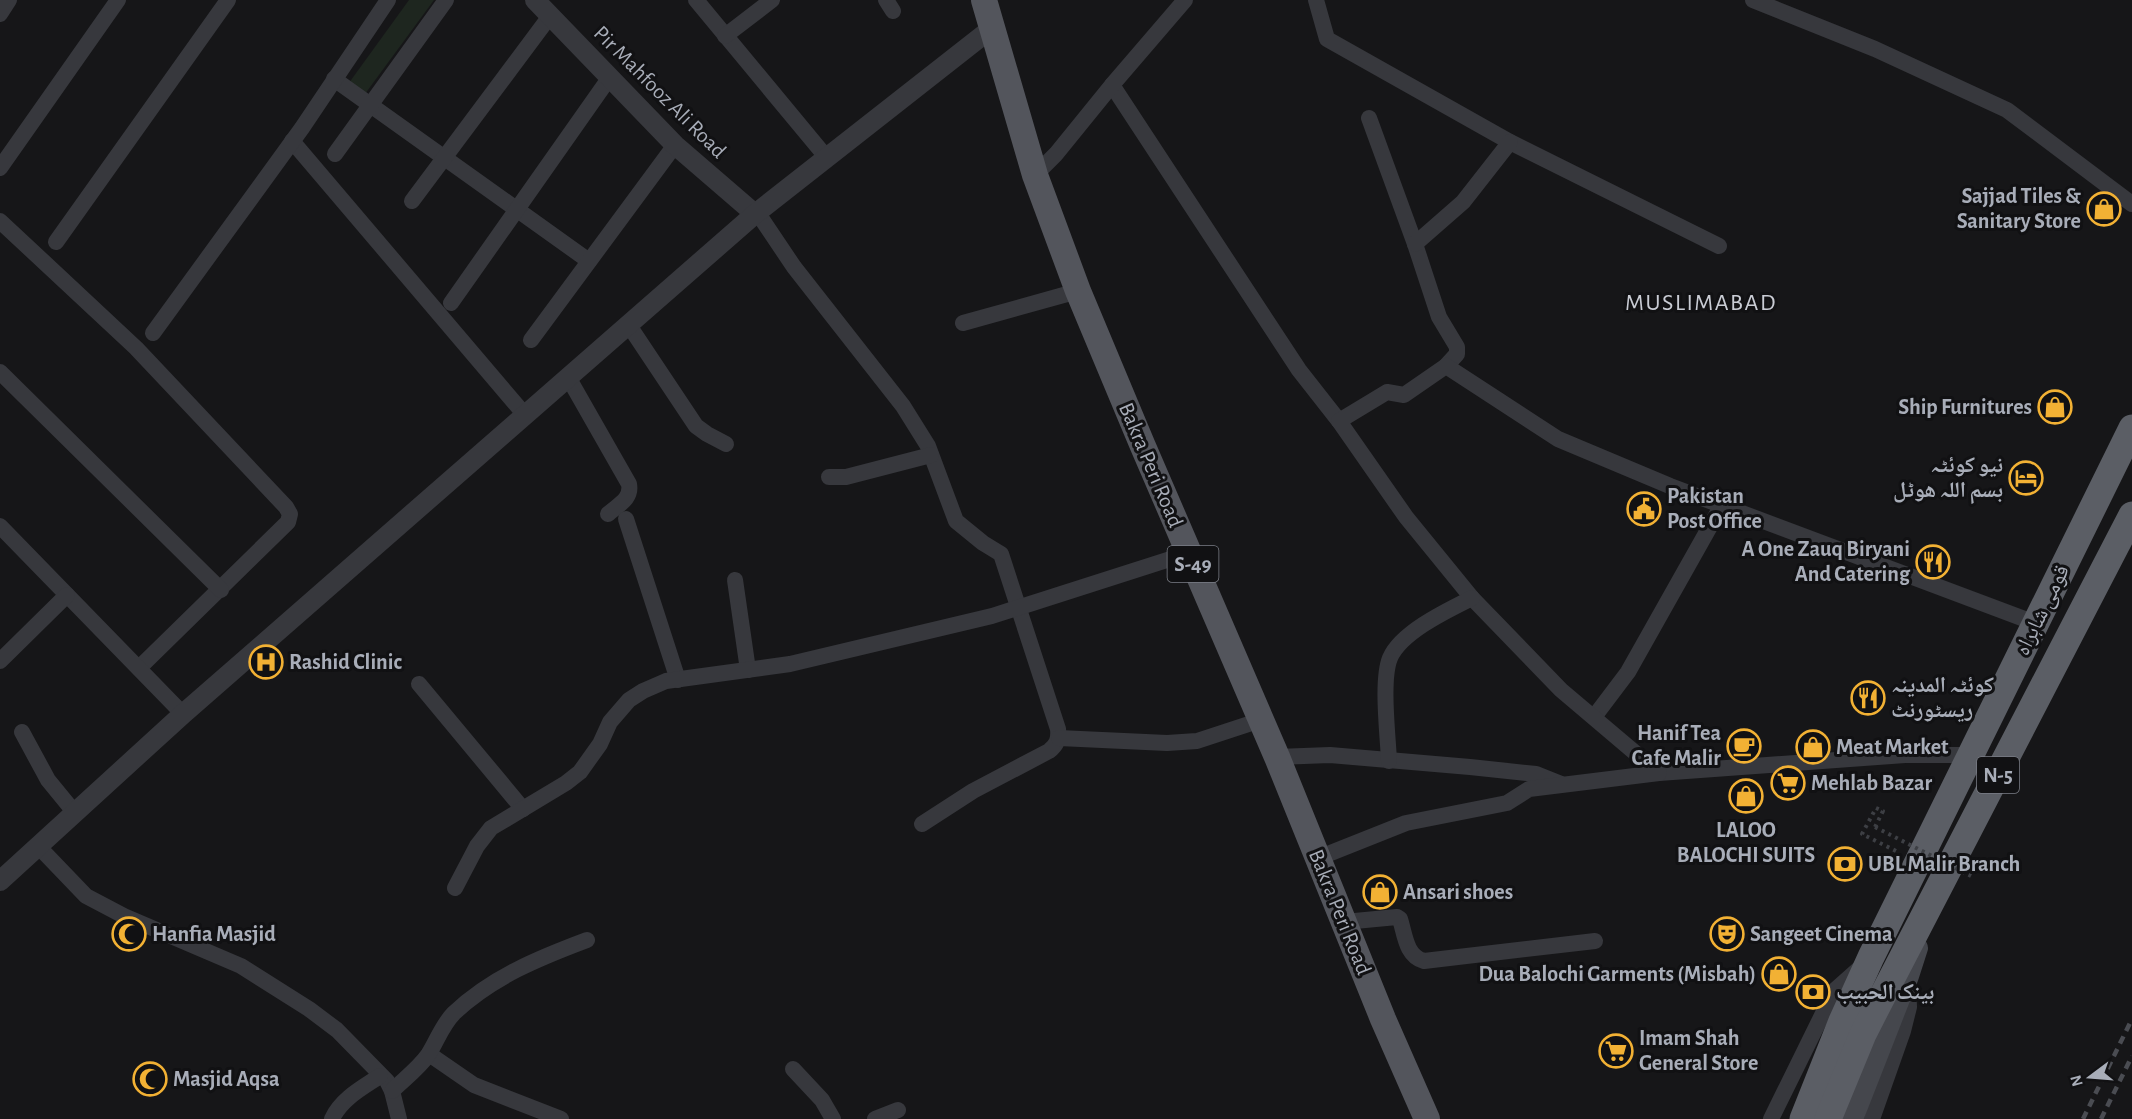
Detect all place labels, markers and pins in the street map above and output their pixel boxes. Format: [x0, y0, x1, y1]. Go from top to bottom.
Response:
place label: Sajjad Tiles & Sanitary Store [1957, 185, 2081, 233]
shop icon: Sajjad Tiles & Sanitary Store [2086, 191, 2122, 227]
shop icon: Ship Furnitures [2037, 389, 2073, 425]
place label: Ship Furnitures [1898, 396, 2032, 418]
place label: نیو کوئٹہ بسم اللہ ھوٹل [1893, 454, 2003, 504]
hotel icon: نیو کوئٹہ بسم اللہ ھوٹل [2008, 460, 2044, 496]
place label: Pakistan Post Office [1667, 485, 1762, 532]
public building icon: Pakistan Post Office [1626, 491, 1662, 527]
place label: A One Zauq Biryani And Catering [1742, 538, 1911, 585]
restaurant icon: A One Zauq Biryani And Catering [1915, 544, 1951, 580]
hospital icon: Rashid Clinic [248, 644, 284, 680]
place label: Rashid Clinic [289, 651, 403, 673]
place label: کوئٹہ المدینہ ریسٹورنٹ [1891, 674, 1994, 722]
restaurant icon: کوئٹہ المدینہ ریسٹورنٹ [1850, 680, 1886, 716]
place label: Hanif Tea Cafe Malir [1631, 722, 1721, 769]
cafe icon: Hanif Tea Cafe Malir [1726, 728, 1762, 764]
shop icon: Meat Market [1795, 729, 1831, 765]
place label: Meat Market [1836, 736, 1949, 758]
supermarket icon: Mehlab Bazar [1770, 765, 1806, 801]
place label: Mehlab Bazar [1811, 772, 1932, 794]
shop icon: LALOO BALOCHI SUITS [1728, 778, 1764, 814]
place label: LALOO BALOCHI SUITS [1677, 819, 1815, 866]
bank icon: UBL Malir Branch [1827, 846, 1863, 882]
place label: UBL Malir Branch [1868, 853, 2020, 875]
shop icon: Ansari shoes [1362, 874, 1398, 910]
place label: Ansari shoes [1403, 881, 1513, 903]
mosque icon: Hanfia Masjid [111, 916, 147, 952]
theatre icon: Sangeet Cinema [1709, 916, 1745, 952]
place label: Hanfia Masjid [152, 923, 276, 946]
place label: Sangeet Cinema [1750, 923, 1893, 945]
shop icon: Dua Balochi Garments (Misbah) [1761, 956, 1797, 992]
place label: Dua Balochi Garments (Misbah) [1478, 963, 1756, 985]
bank icon: بينک الحبيب [1795, 974, 1831, 1010]
place label: بينک الحبيب [1836, 981, 1934, 1005]
place label: Imam Shah General Store [1639, 1027, 1758, 1074]
supermarket icon: Imam Shah General Store [1598, 1033, 1634, 1069]
mosque icon: Masjid Aqsa [132, 1061, 168, 1097]
place label: Masjid Aqsa [173, 1068, 280, 1091]

